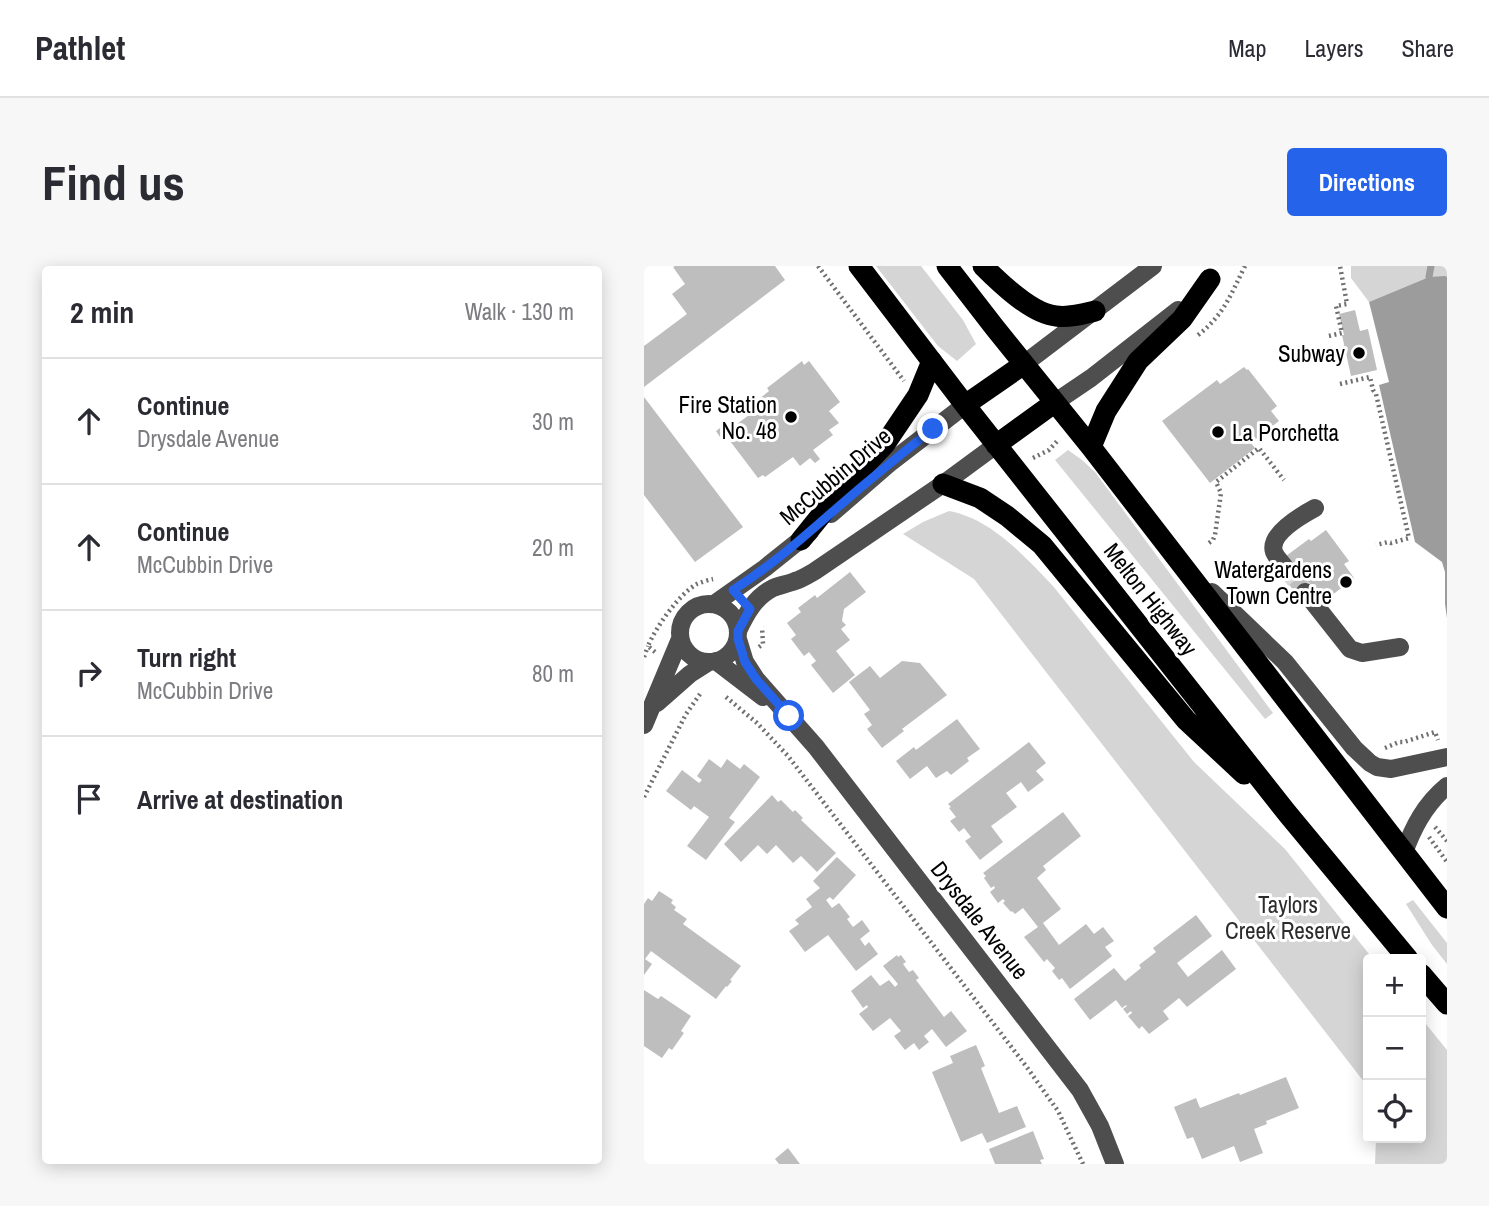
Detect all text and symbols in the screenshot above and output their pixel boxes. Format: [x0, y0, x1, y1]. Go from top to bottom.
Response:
text: Pathlet [35, 26, 125, 70]
text: Map [1228, 32, 1266, 64]
text: Layers [1304, 32, 1363, 64]
text: Share [1401, 32, 1454, 64]
button: Directions [1287, 148, 1447, 216]
text: Find us [42, 149, 185, 215]
text: 2 min [70, 292, 134, 332]
text: Walk · 130 m [465, 296, 574, 327]
place label: Subway [1278, 338, 1346, 369]
marker: Subway [1351, 345, 1367, 361]
text: Continue [137, 388, 229, 423]
place label: Fire Station No. 48 [678, 389, 777, 446]
icon: ahead [70, 402, 108, 440]
text: 30 m [532, 406, 574, 437]
marker: Fire Station No. 48 [783, 409, 799, 425]
route end [917, 413, 948, 444]
place label: La Porchetta [1232, 417, 1339, 448]
street label: McCubbin Drive [773, 420, 897, 532]
text: Drysdale Avenue [137, 423, 279, 454]
marker: La Porchetta [1210, 424, 1226, 440]
text: Continue [137, 514, 229, 549]
icon: ahead [70, 528, 108, 566]
text: 20 m [532, 532, 574, 563]
street label: Melton Highway [1097, 536, 1205, 662]
text: McCubbin Drive [137, 549, 273, 580]
place label: Watergardens Town Centre [1214, 554, 1332, 611]
marker: Watergardens Town Centre [1338, 574, 1354, 590]
text: Turn right [137, 640, 236, 675]
icon: right [70, 654, 108, 692]
text: 80 m [532, 658, 574, 689]
text: McCubbin Drive [137, 675, 273, 706]
route start [773, 700, 804, 731]
icon: arrive [70, 780, 108, 818]
text: Arrive at destination [137, 782, 343, 817]
street label: Drysdale Avenue [924, 854, 1036, 986]
park label: Taylors Creek Reserve [1225, 889, 1351, 946]
map controls [1363, 954, 1426, 1143]
button: + [1363, 954, 1426, 1017]
button: − [1363, 1017, 1426, 1080]
button: locate [1363, 1080, 1426, 1143]

